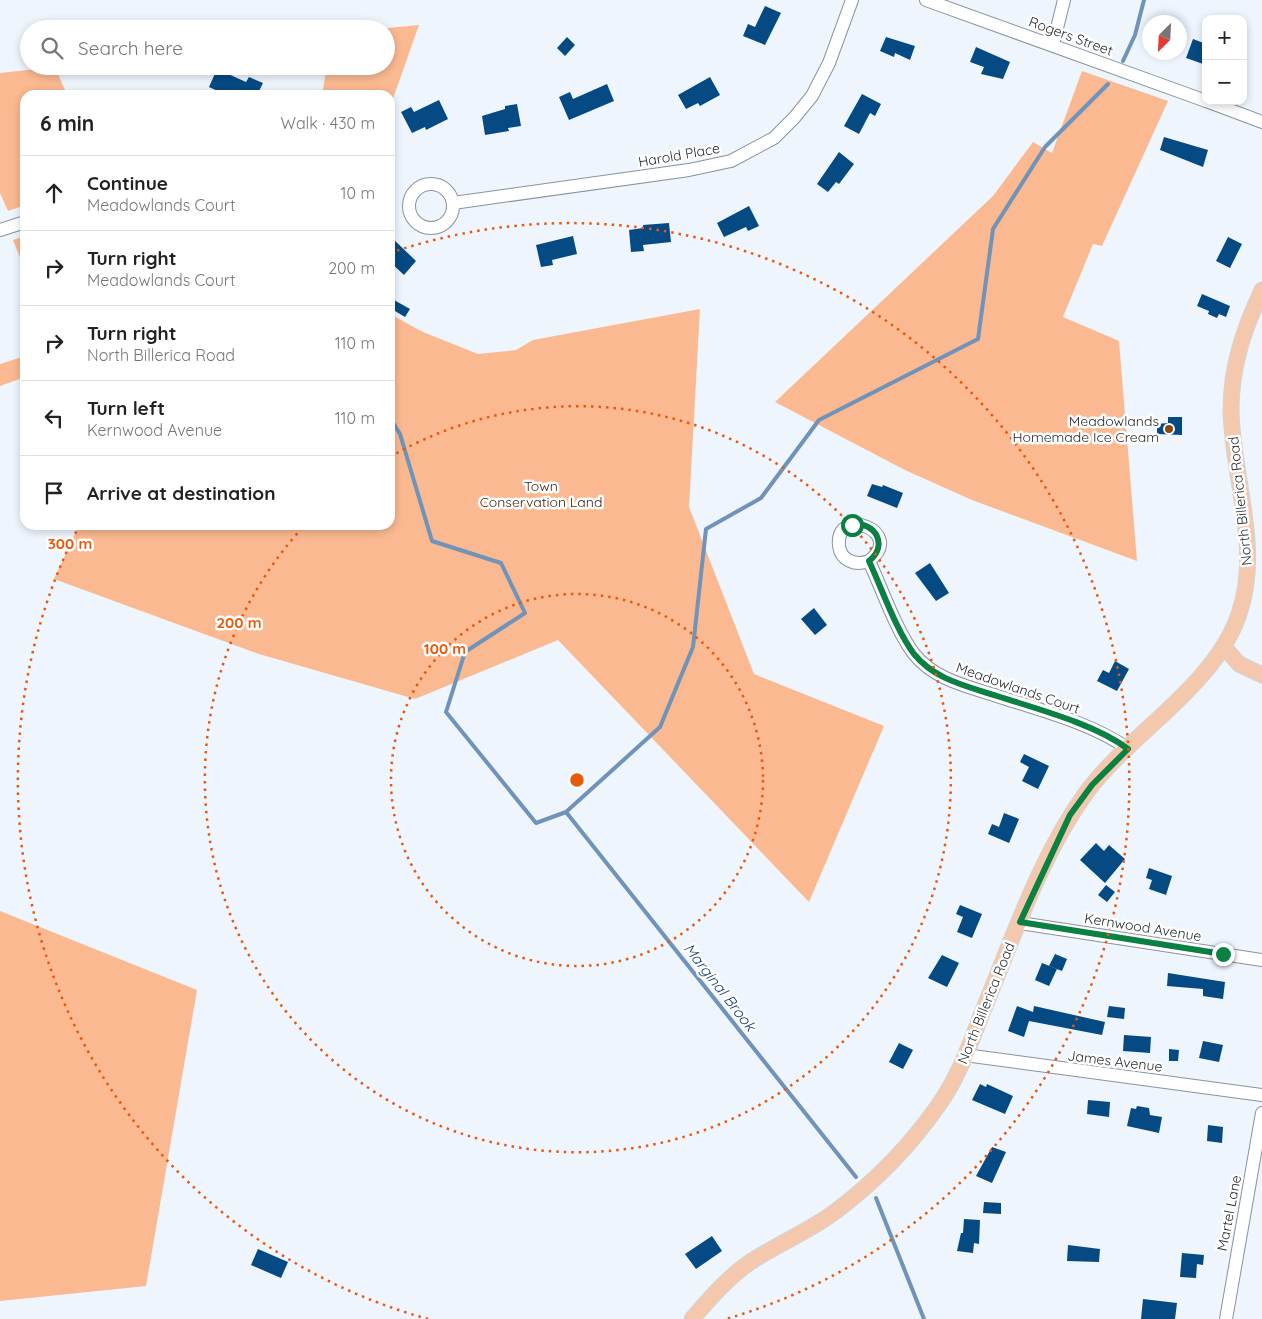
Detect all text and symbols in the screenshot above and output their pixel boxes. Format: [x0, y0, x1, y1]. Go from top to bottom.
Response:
street label: Rogers Street [1026, 12, 1116, 60]
north arrow [1142, 15, 1187, 60]
map controls [1202, 15, 1247, 105]
button: + [1202, 15, 1247, 60]
search box [20, 20, 395, 75]
icon: search [38, 34, 66, 62]
text: Search here [78, 36, 183, 60]
button: − [1202, 60, 1247, 105]
text: 6 min [40, 110, 94, 136]
text: Walk · 430 m [281, 113, 375, 133]
street label: Harold Place [637, 139, 721, 171]
text: Continue [87, 171, 168, 195]
icon: ahead [40, 179, 68, 207]
text: 10 m [341, 183, 375, 203]
text: Meadowlands Court [87, 195, 235, 215]
text: Turn right [87, 246, 176, 270]
icon: right [40, 254, 68, 282]
text: 200 m [328, 258, 375, 278]
text: Meadowlands Court [87, 270, 235, 290]
text: Turn right [87, 321, 176, 345]
icon: right [40, 329, 68, 357]
text: 110 m [335, 333, 375, 353]
text: North Billerica Road [87, 345, 235, 365]
text: Turn left [87, 396, 165, 420]
icon: left [40, 404, 68, 432]
text: 110 m [335, 408, 375, 428]
place label: Meadowlands Homemade Ice Cream [1012, 412, 1159, 446]
text: Kernwood Avenue [87, 420, 222, 440]
marker: Meadowlands Homemade Ice Cream [1163, 423, 1175, 435]
street label: North Billerica Road [1224, 436, 1256, 566]
park label: Town Conservation Land [480, 477, 602, 511]
icon: arrive [40, 479, 68, 507]
text: Arrive at destination [87, 481, 276, 505]
route start [841, 514, 864, 537]
text: 300 m [48, 534, 92, 553]
text: 200 m [217, 613, 262, 632]
text: 100 m [424, 639, 466, 658]
street label: Meadowlands Court [954, 658, 1083, 718]
centre of rings [568, 771, 586, 789]
street label: Kernwood Avenue [1083, 909, 1203, 945]
water label: Marginal Brook [680, 939, 761, 1036]
street label: North Billerica Road [953, 940, 1019, 1066]
route end [1212, 943, 1235, 966]
street label: James Avenue [1067, 1046, 1164, 1076]
street label: Martel Lane [1213, 1173, 1245, 1253]

